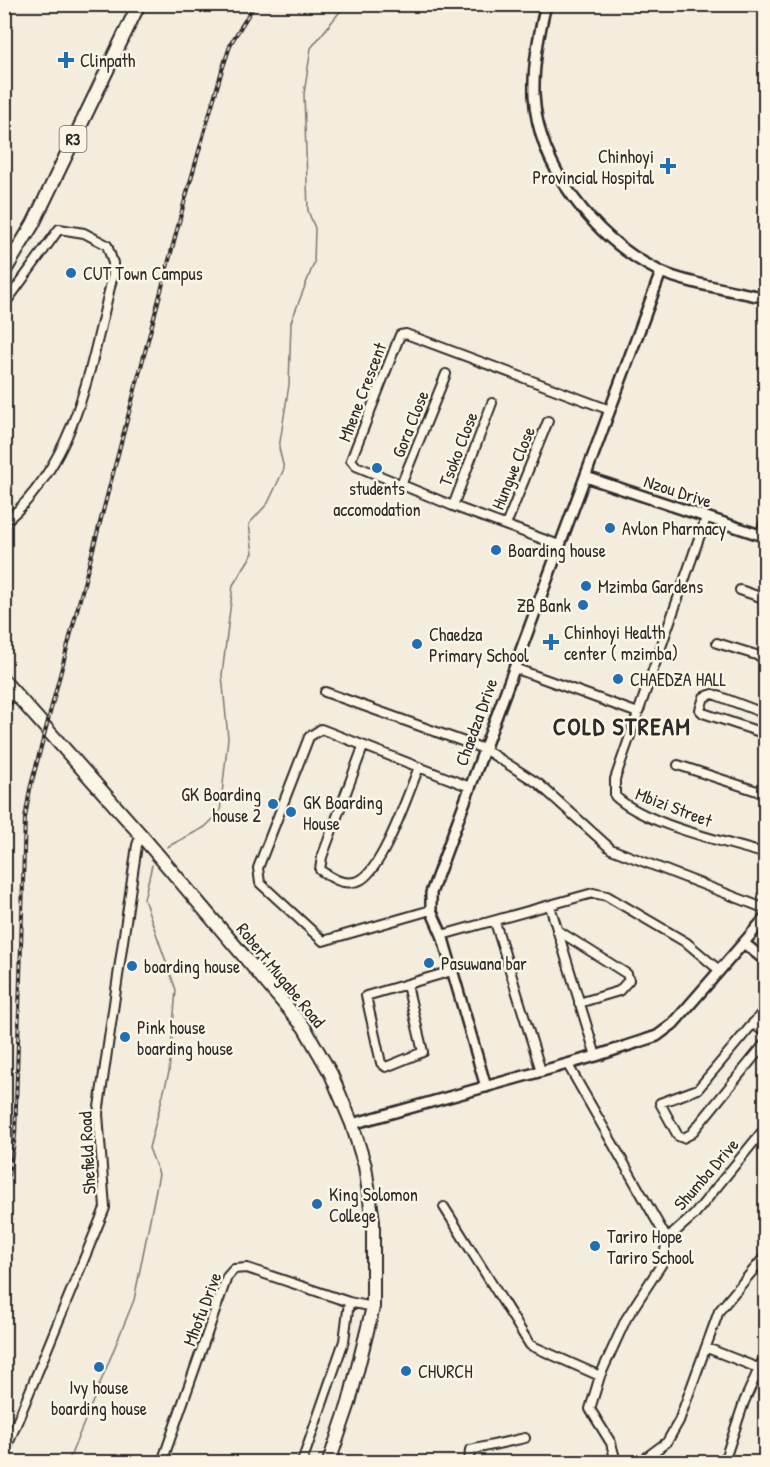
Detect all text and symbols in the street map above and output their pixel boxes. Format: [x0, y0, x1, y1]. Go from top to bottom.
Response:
place label: Clinpath [80, 48, 136, 73]
marker: Clinpath [57, 51, 75, 69]
road number: R3 [60, 126, 86, 152]
place label: Chinhoyi Provincial Hospital [532, 144, 654, 190]
marker: Chinhoyi Provincial Hospital [659, 157, 677, 175]
place label: CUT Town Campus [83, 261, 203, 286]
marker: CUT Town Campus [64, 266, 78, 280]
street label: Mhene Crescent [332, 338, 393, 445]
street label: Gora Close [385, 387, 435, 461]
street label: Tsoko Close [432, 408, 484, 490]
street label: Hungwe Close [485, 423, 541, 513]
marker: students accomodation [370, 461, 384, 475]
street label: Nzou Drive [641, 468, 715, 514]
place label: students accomodation [333, 476, 421, 522]
place label: Avlon Pharmacy [622, 516, 727, 541]
marker: Avlon Pharmacy [603, 521, 617, 535]
place label: Boarding house [508, 538, 606, 563]
marker: Boarding house [489, 543, 503, 557]
place label: Mzimba Gardens [598, 574, 703, 599]
marker: Mzimba Gardens [579, 579, 593, 593]
place label: ZB Bank [517, 593, 572, 618]
marker: ZB Bank [576, 598, 590, 612]
place label: Chinhoyi Health center ( mzimba) [564, 620, 678, 666]
place label: Chaedza Primary School [429, 622, 529, 668]
marker: Chinhoyi Health center ( mzimba) [542, 633, 560, 651]
marker: Chaedza Primary School [410, 637, 424, 651]
place label: CHAEDZA HALL [630, 667, 727, 692]
marker: CHAEDZA HALL [611, 672, 625, 686]
street label: Chaedza Drive [449, 675, 503, 769]
district label: COLD STREAM [553, 710, 691, 742]
street label: Mbizi Street [632, 781, 717, 833]
place label: GK Boarding house 2 [181, 782, 262, 828]
place label: GK Boarding House [303, 790, 383, 836]
marker: GK Boarding house 2 [266, 797, 280, 811]
marker: GK Boarding House [284, 805, 298, 819]
street label: Robert Mugabe Road [231, 917, 331, 1033]
place label: Pasuwana bar [441, 951, 527, 976]
place label: boarding house [144, 954, 240, 979]
marker: Pasuwana bar [422, 956, 436, 970]
marker: boarding house [125, 959, 139, 973]
place label: Pink house boarding house [137, 1015, 233, 1061]
marker: Pink house boarding house [118, 1030, 132, 1044]
street label: Shefield Road [72, 1111, 102, 1195]
street label: Shumba Drive [668, 1133, 744, 1215]
place label: King Solomon College [329, 1182, 418, 1228]
marker: King Solomon College [310, 1197, 324, 1211]
place label: Tariro Hope Tariro School [607, 1224, 694, 1270]
marker: Tariro Hope Tariro School [588, 1239, 602, 1253]
street label: Mhofu Drive [176, 1268, 228, 1350]
place label: CHURCH [418, 1359, 473, 1384]
marker: Ivy house boarding house [92, 1360, 106, 1374]
marker: CHURCH [399, 1364, 413, 1378]
place label: Ivy house boarding house [51, 1375, 147, 1421]

